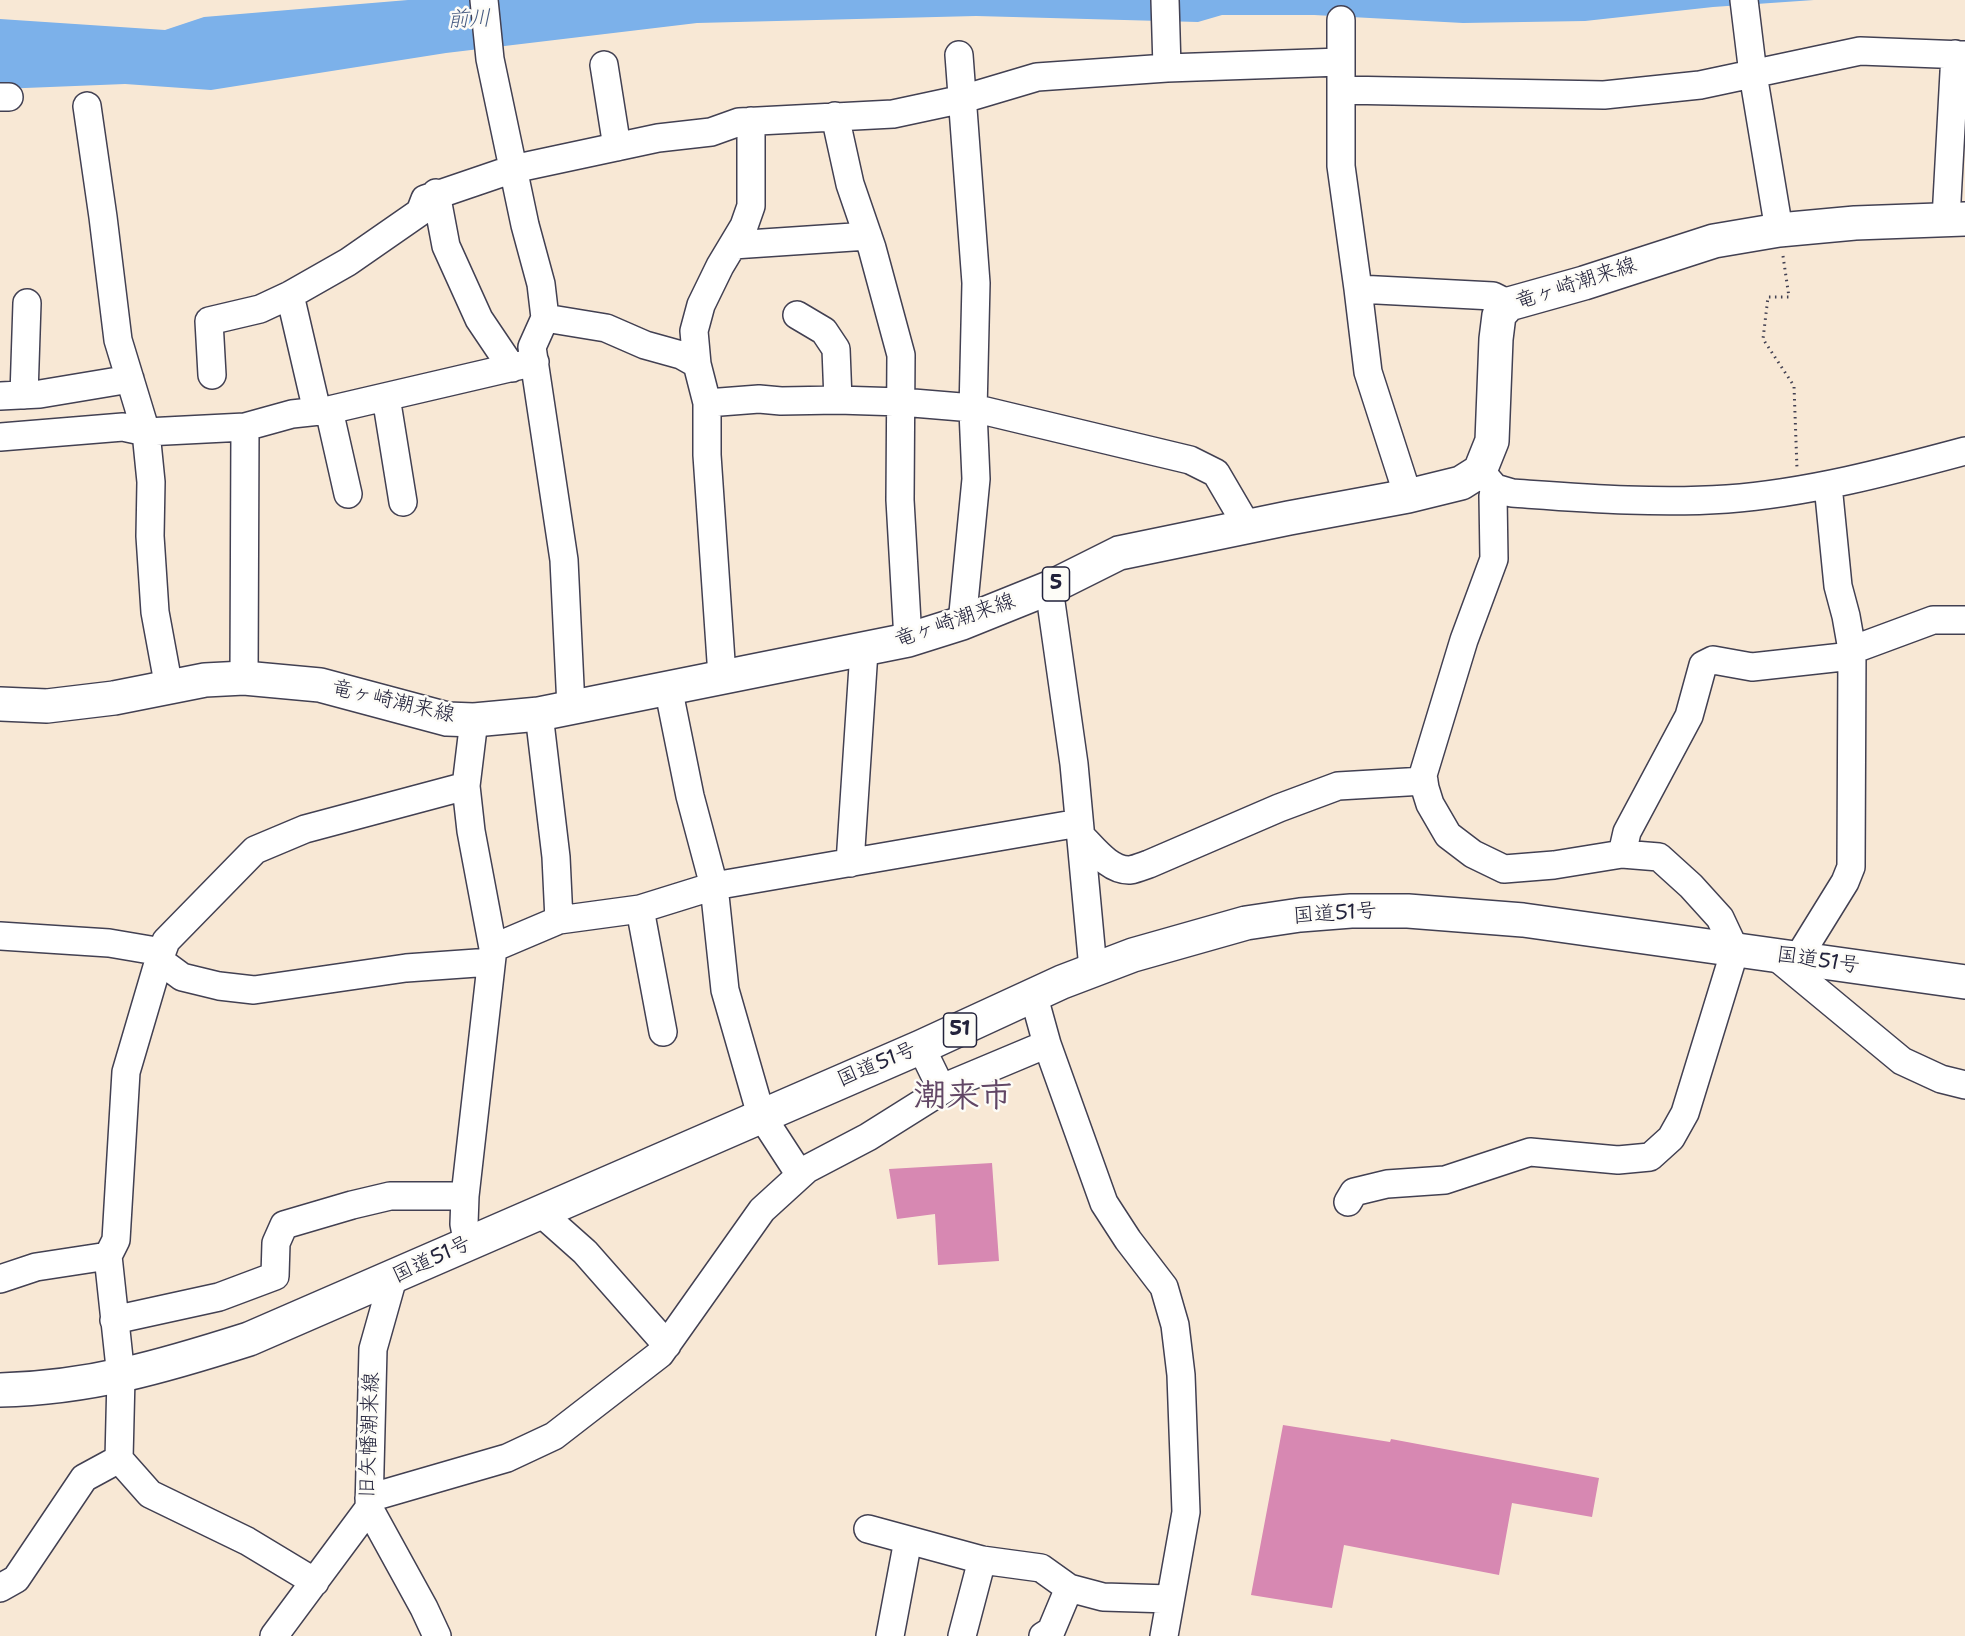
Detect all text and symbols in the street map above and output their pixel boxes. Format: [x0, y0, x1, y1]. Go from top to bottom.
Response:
water label: 前川 [447, 6, 491, 34]
street label: 竜ヶ崎潮来線 [1512, 253, 1640, 315]
road number: 5 [1042, 567, 1070, 601]
street label: 竜ヶ崎潮来線 [891, 589, 1019, 653]
street label: 竜ヶ崎潮来線 [329, 676, 457, 728]
street label: 国道51号 [1292, 899, 1378, 929]
street label: 国道51号 [1775, 943, 1861, 979]
road number: 51 [944, 1013, 976, 1047]
street label: 国道51号 [834, 1037, 920, 1093]
district label: 潮来市 [914, 1077, 1012, 1117]
street label: 国道51号 [389, 1231, 475, 1289]
street label: 旧矢幡潮来線 [355, 1372, 385, 1498]

